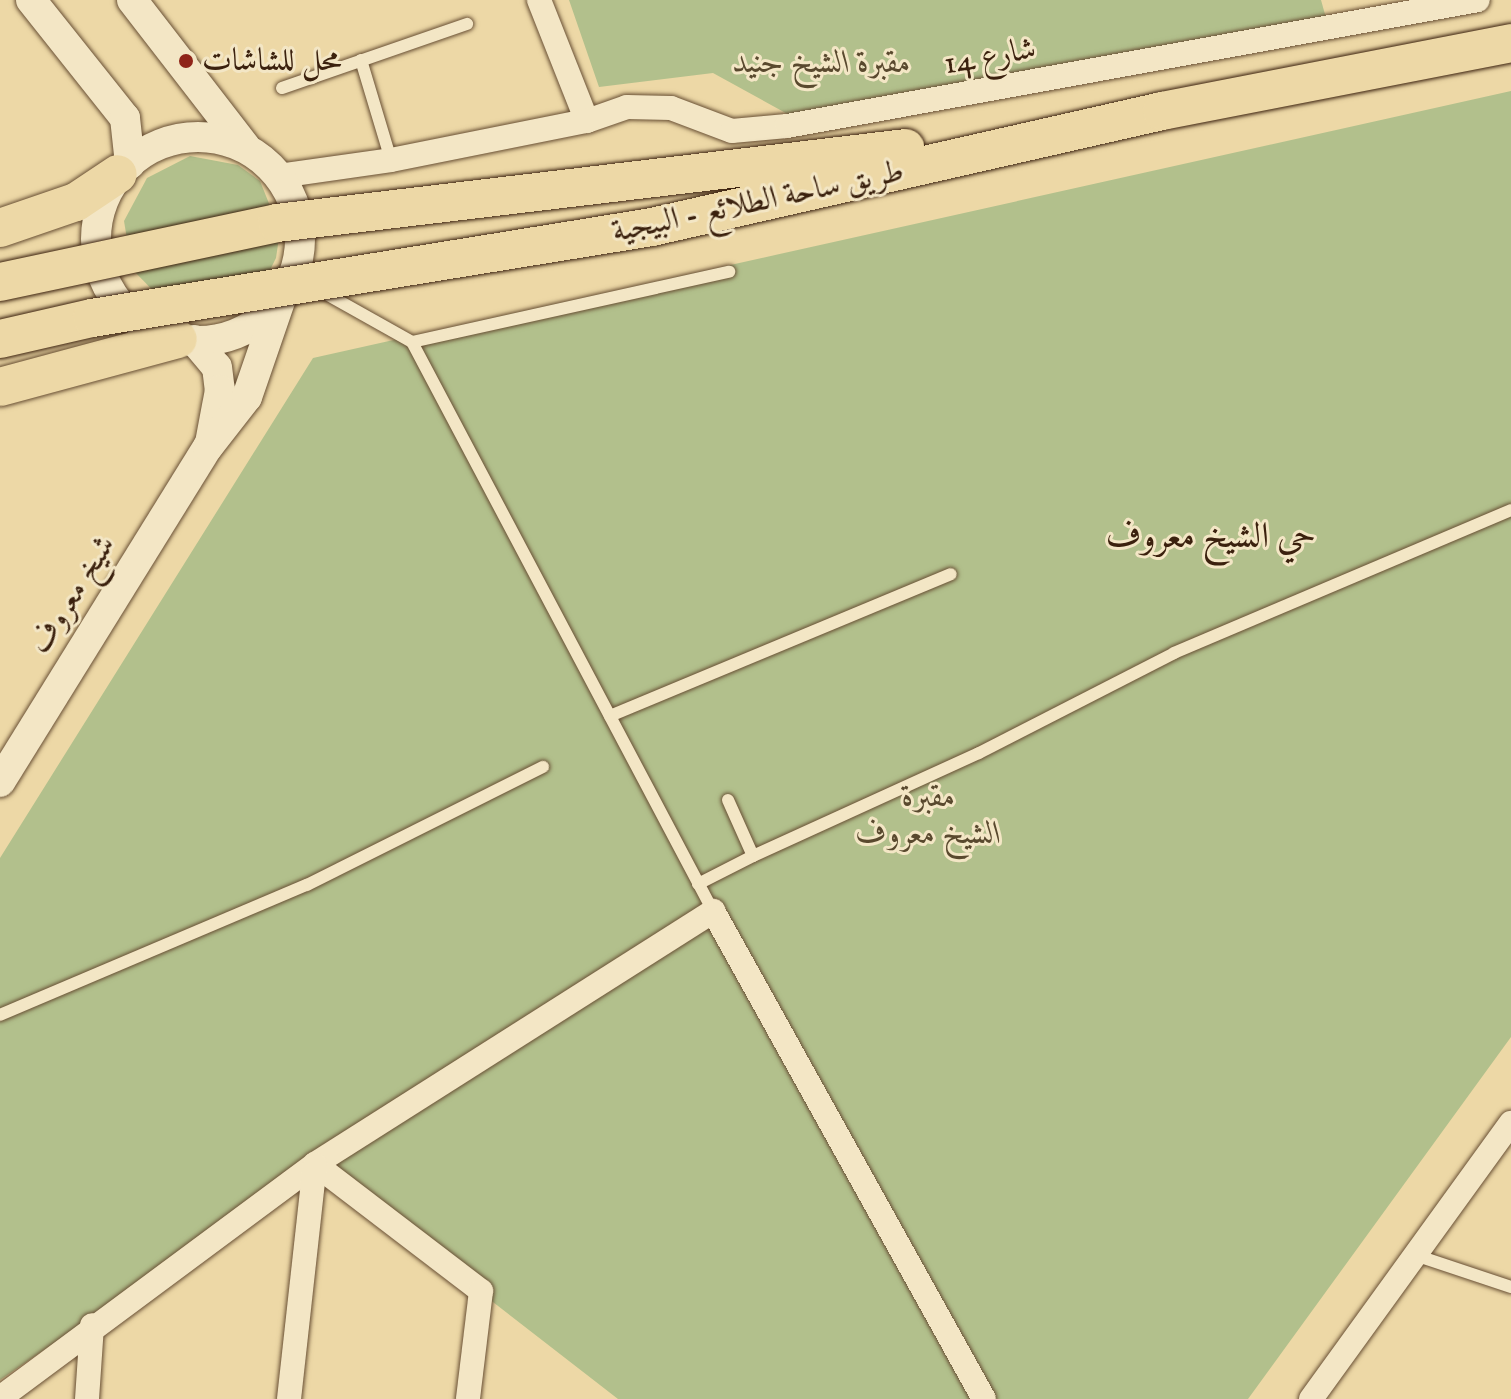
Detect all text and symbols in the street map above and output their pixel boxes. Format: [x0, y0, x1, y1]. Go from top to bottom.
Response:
street label: شارع 14 [941, 30, 1039, 84]
place label: محل للشاشات [202, 42, 342, 80]
park label: مقبرة الشيخ جنيد [733, 44, 911, 82]
marker: محل للشاشات [177, 52, 195, 70]
street label: طريق ساحة الطلائع - البيجية [608, 152, 908, 252]
district label: حي الشيخ معروف [1106, 515, 1316, 559]
street label: شیخ معروف [22, 529, 124, 661]
park label: مقبرة الشيخ معروف [856, 779, 1002, 854]

